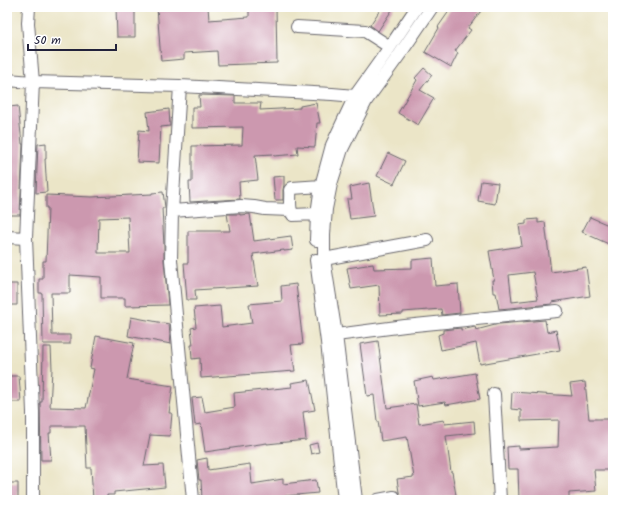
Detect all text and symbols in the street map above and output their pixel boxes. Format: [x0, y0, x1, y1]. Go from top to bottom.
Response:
scale bar [28, 26, 116, 52]
text: 50 m [34, 31, 61, 50]

